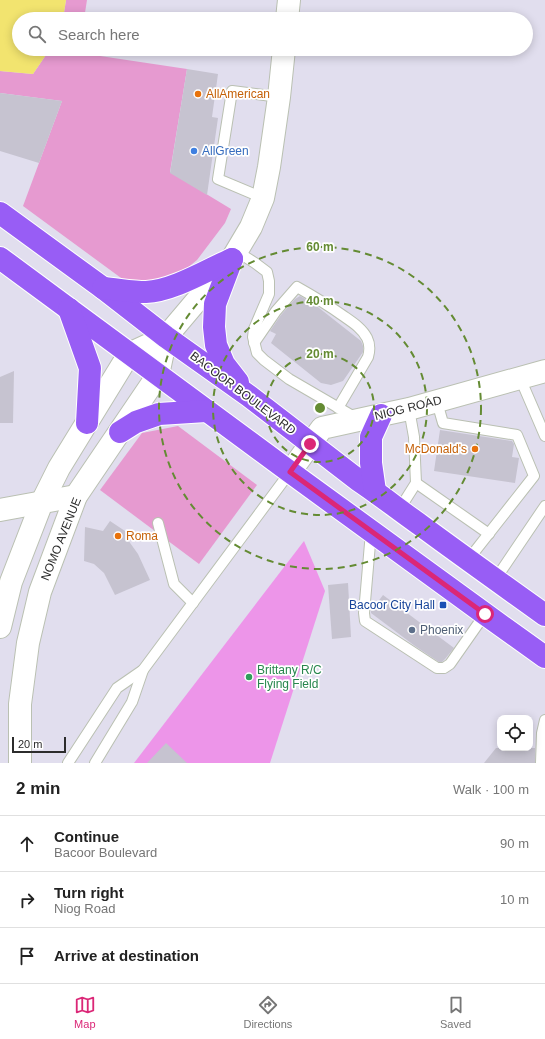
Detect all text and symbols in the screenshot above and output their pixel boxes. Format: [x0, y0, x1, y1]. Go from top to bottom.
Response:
search box [12, 12, 533, 56]
icon: search [26, 23, 48, 45]
text: Search here [58, 26, 140, 43]
place label: AllAmerican [206, 87, 270, 101]
marker: AllAmerican [193, 89, 203, 99]
place label: AllGreen [202, 144, 249, 158]
marker: AllGreen [189, 146, 199, 156]
text: 60 m [306, 240, 334, 254]
text: 40 m [306, 294, 334, 308]
text: 20 m [306, 347, 334, 361]
street label: BACOOR BOULEVARD [187, 349, 299, 437]
street label: NIOG ROAD [373, 393, 443, 423]
centre of rings [313, 401, 327, 415]
route end [301, 435, 319, 453]
place label: McDonald's [405, 442, 467, 456]
marker: McDonald's [470, 444, 480, 454]
street label: NOMO AVENUE [38, 495, 84, 583]
place label: Roma [126, 529, 158, 543]
marker: Roma [113, 531, 123, 541]
place label: Bacoor City Hall [349, 598, 435, 612]
marker: Bacoor City Hall [438, 600, 448, 610]
route start [476, 605, 494, 623]
place label: Phoenix [420, 623, 463, 637]
marker: Phoenix [407, 625, 417, 635]
place label: Brittany R/C Flying Field [257, 663, 322, 691]
marker: Brittany R/C Flying Field [244, 672, 254, 682]
map controls [497, 715, 533, 751]
button: locate [497, 715, 533, 751]
scale bar [12, 735, 66, 754]
text: 20 m [18, 738, 42, 750]
text: 2 min [16, 779, 60, 798]
text: Walk · 100 m [453, 782, 529, 797]
text: Continue [54, 828, 119, 845]
icon: ahead [16, 833, 38, 855]
text: 90 m [500, 836, 529, 851]
text: Bacoor Boulevard [54, 845, 157, 860]
text: Turn right [54, 884, 124, 901]
icon: right [16, 889, 38, 911]
text: 10 m [500, 892, 529, 907]
text: Niog Road [54, 901, 115, 916]
icon: arrive [16, 945, 38, 967]
text: Arrive at destination [54, 947, 199, 964]
tab: Map [74, 994, 96, 1030]
tab: Directions [243, 994, 292, 1030]
tab: Saved [440, 994, 471, 1030]

